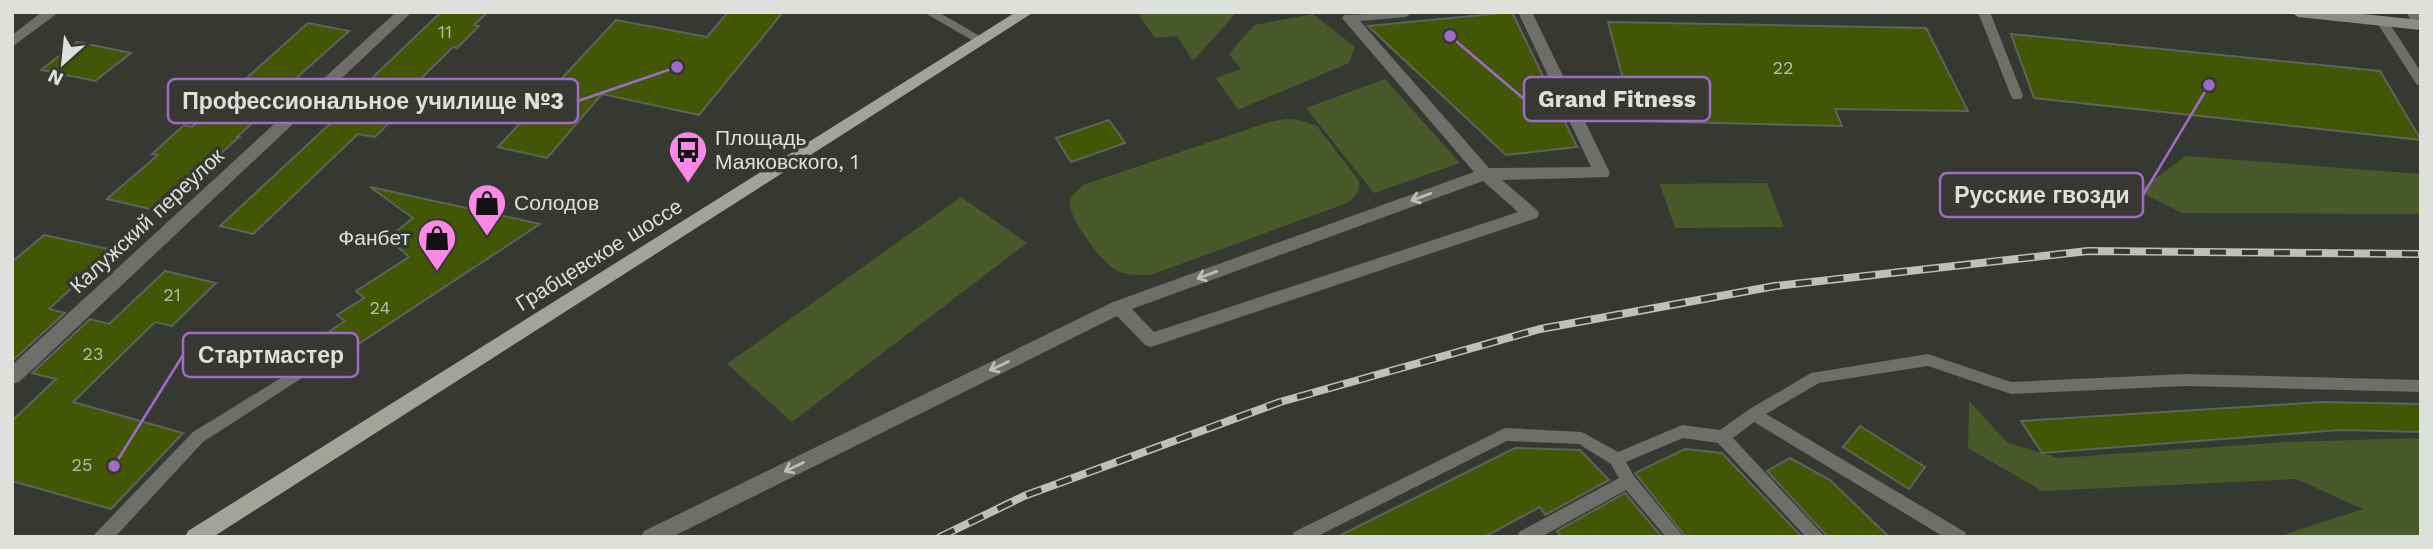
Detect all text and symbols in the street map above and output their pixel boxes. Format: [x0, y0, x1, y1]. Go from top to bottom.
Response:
house number: 11 [438, 21, 452, 42]
north arrow [28, 28, 98, 98]
house number: 22 [1773, 57, 1794, 78]
text: N [44, 64, 67, 91]
callout: Grand Fitness [1524, 77, 1710, 121]
callout: Профессиональное училище №3 [168, 79, 578, 123]
text: Grand Fitness [1538, 86, 1696, 113]
text: Профессиональное училище №3 [182, 88, 564, 115]
place label: Площадь Маяковского, 1 [715, 125, 859, 174]
bus stop icon: Площадь Маяковского, 1 [667, 129, 709, 184]
street label: Калужский переулок [65, 142, 229, 298]
callout: Русские гвозди [1940, 173, 2143, 217]
shop icon: Солодов [466, 182, 508, 237]
text: Русские гвозди [1954, 182, 2130, 209]
place label: Солодов [514, 190, 599, 215]
one-way arrow [1410, 192, 1432, 205]
street label: Грабцевское шоссе [511, 193, 687, 316]
shop icon: Фанбет [416, 217, 458, 272]
place label: Фанбет [338, 225, 410, 250]
one-way arrow [1196, 270, 1218, 283]
house number: 21 [163, 284, 181, 305]
house number: 24 [370, 297, 390, 318]
callout: Стартмастер [183, 333, 358, 377]
text: Стартмастер [198, 342, 344, 369]
house number: 23 [83, 343, 104, 364]
one-way arrow [989, 360, 1010, 374]
house number: 25 [72, 454, 92, 475]
one-way arrow [784, 460, 805, 474]

